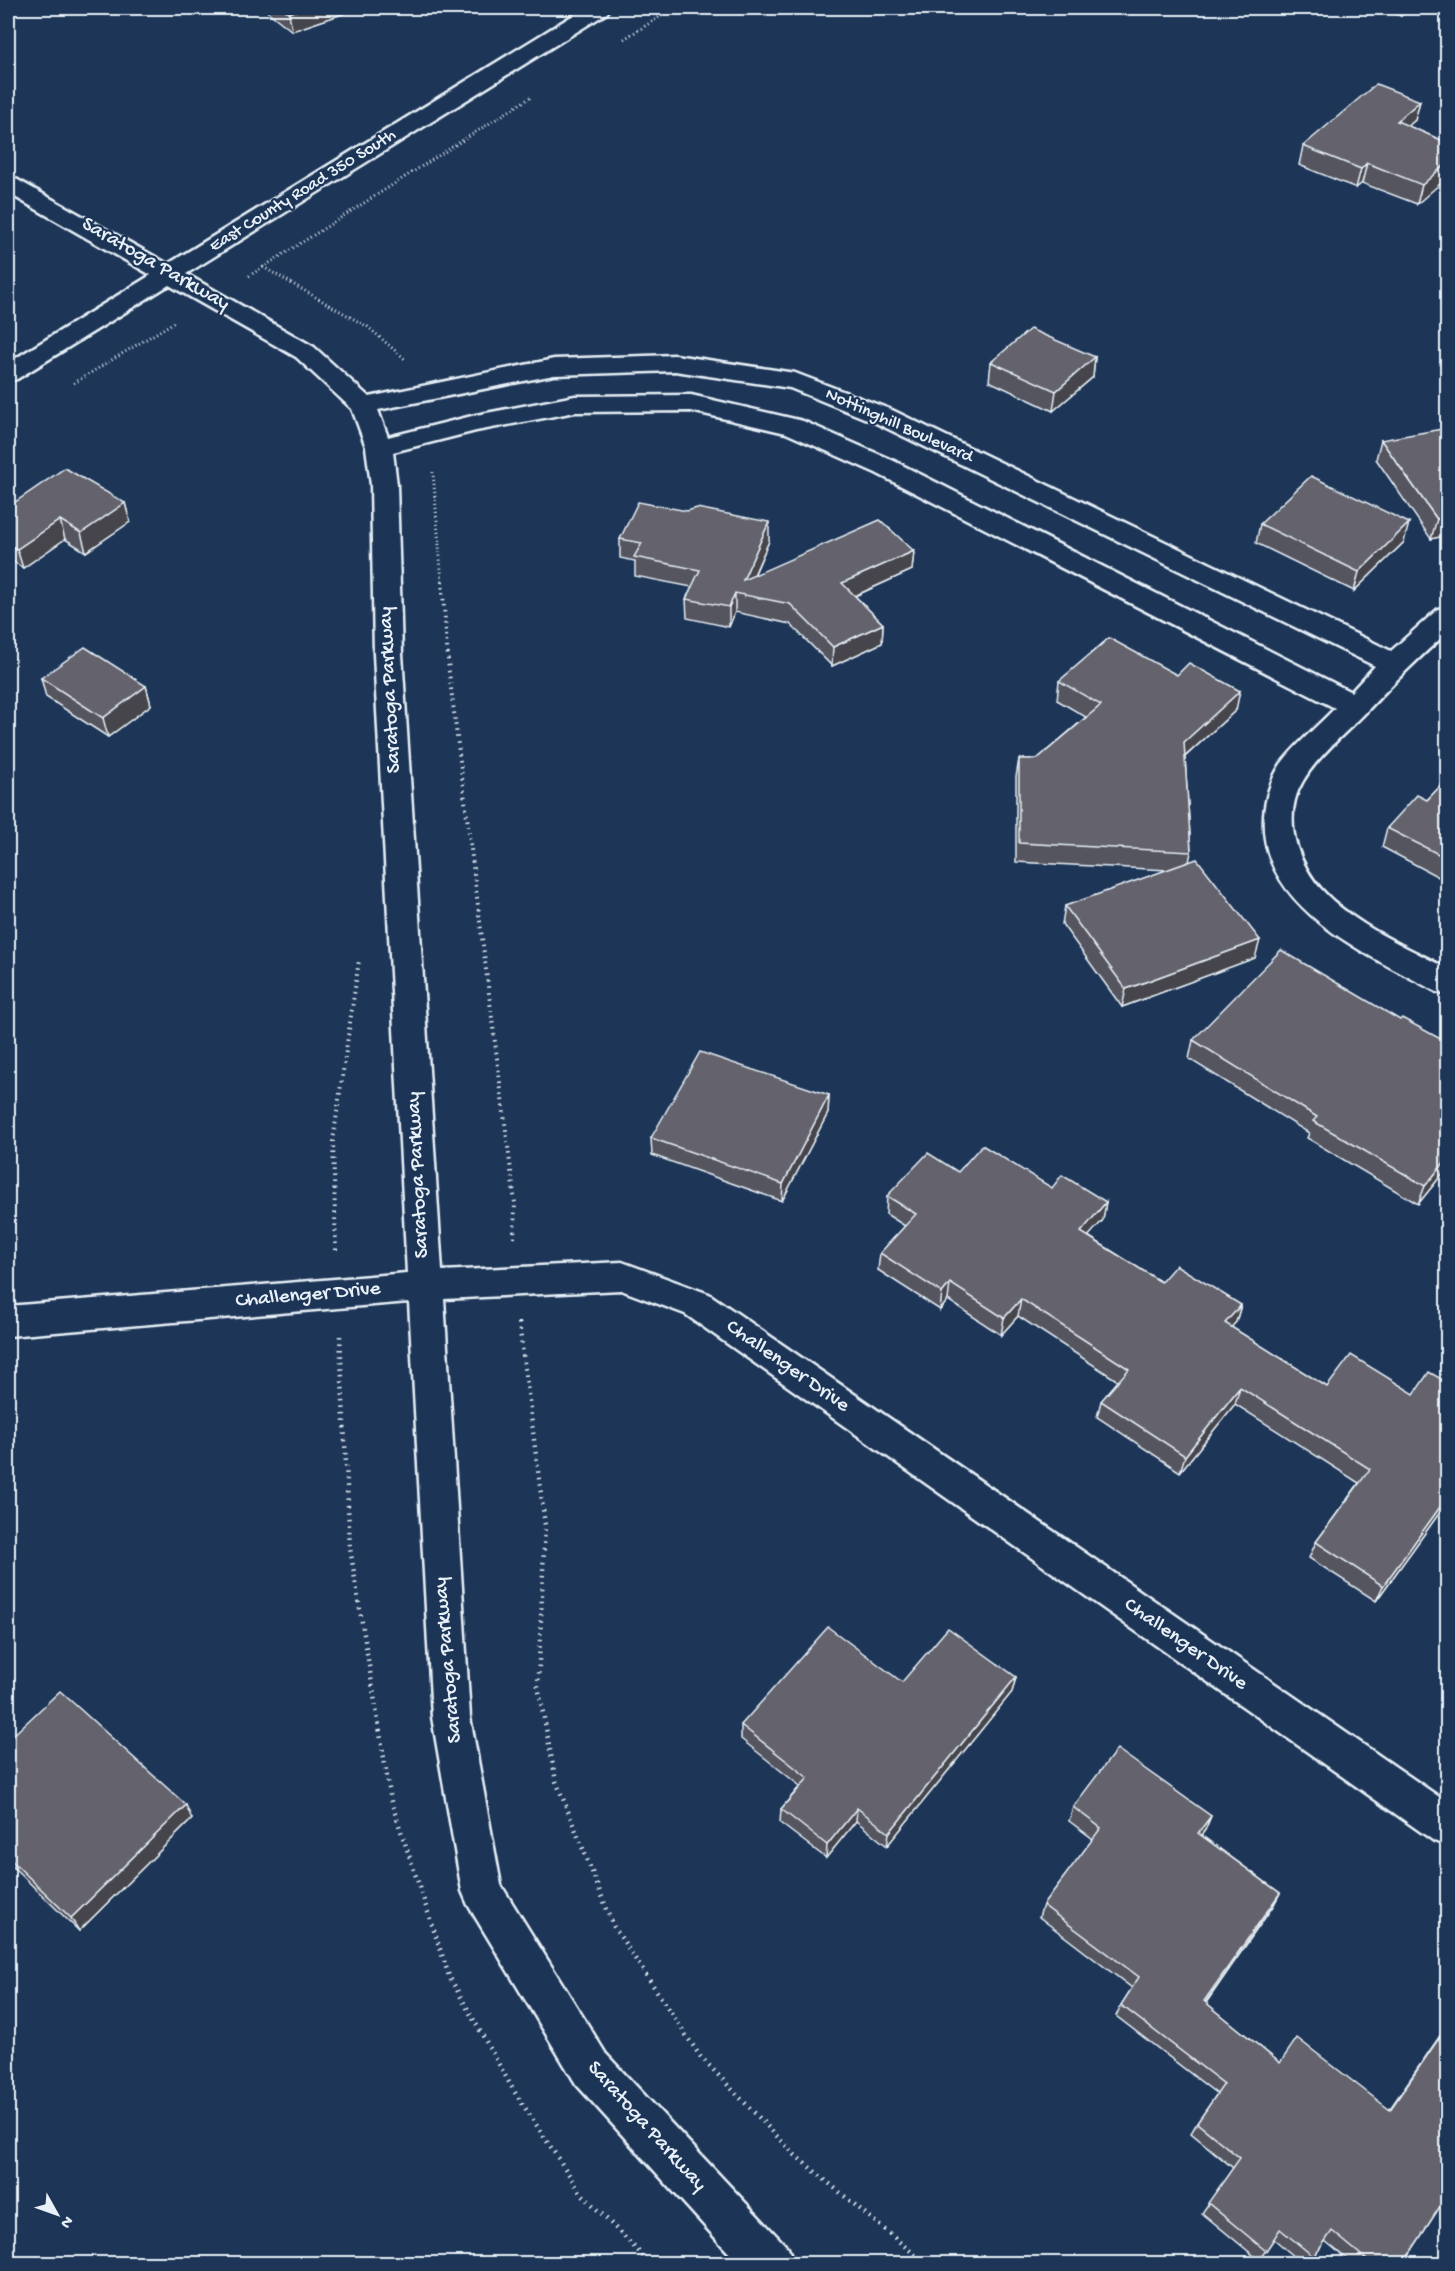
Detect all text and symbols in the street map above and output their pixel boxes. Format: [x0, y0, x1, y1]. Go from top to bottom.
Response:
street label: East County Road 350 South [206, 125, 400, 257]
street label: Saratoga Parkway [76, 212, 234, 318]
street label: Nottinghill Boulevard [822, 384, 977, 469]
street label: Saratoga Parkway [374, 606, 408, 774]
street label: Saratoga Parkway [402, 1091, 436, 1259]
street label: Challenger Drive [235, 1277, 383, 1315]
street label: Challenger Drive [720, 1315, 855, 1420]
street label: Saratoga Parkway [429, 1576, 469, 1744]
street label: Challenger Drive [1118, 1593, 1253, 1698]
street label: Saratoga Parkway [581, 2057, 711, 2197]
north arrow [27, 2184, 87, 2244]
text: N [55, 2211, 76, 2232]

